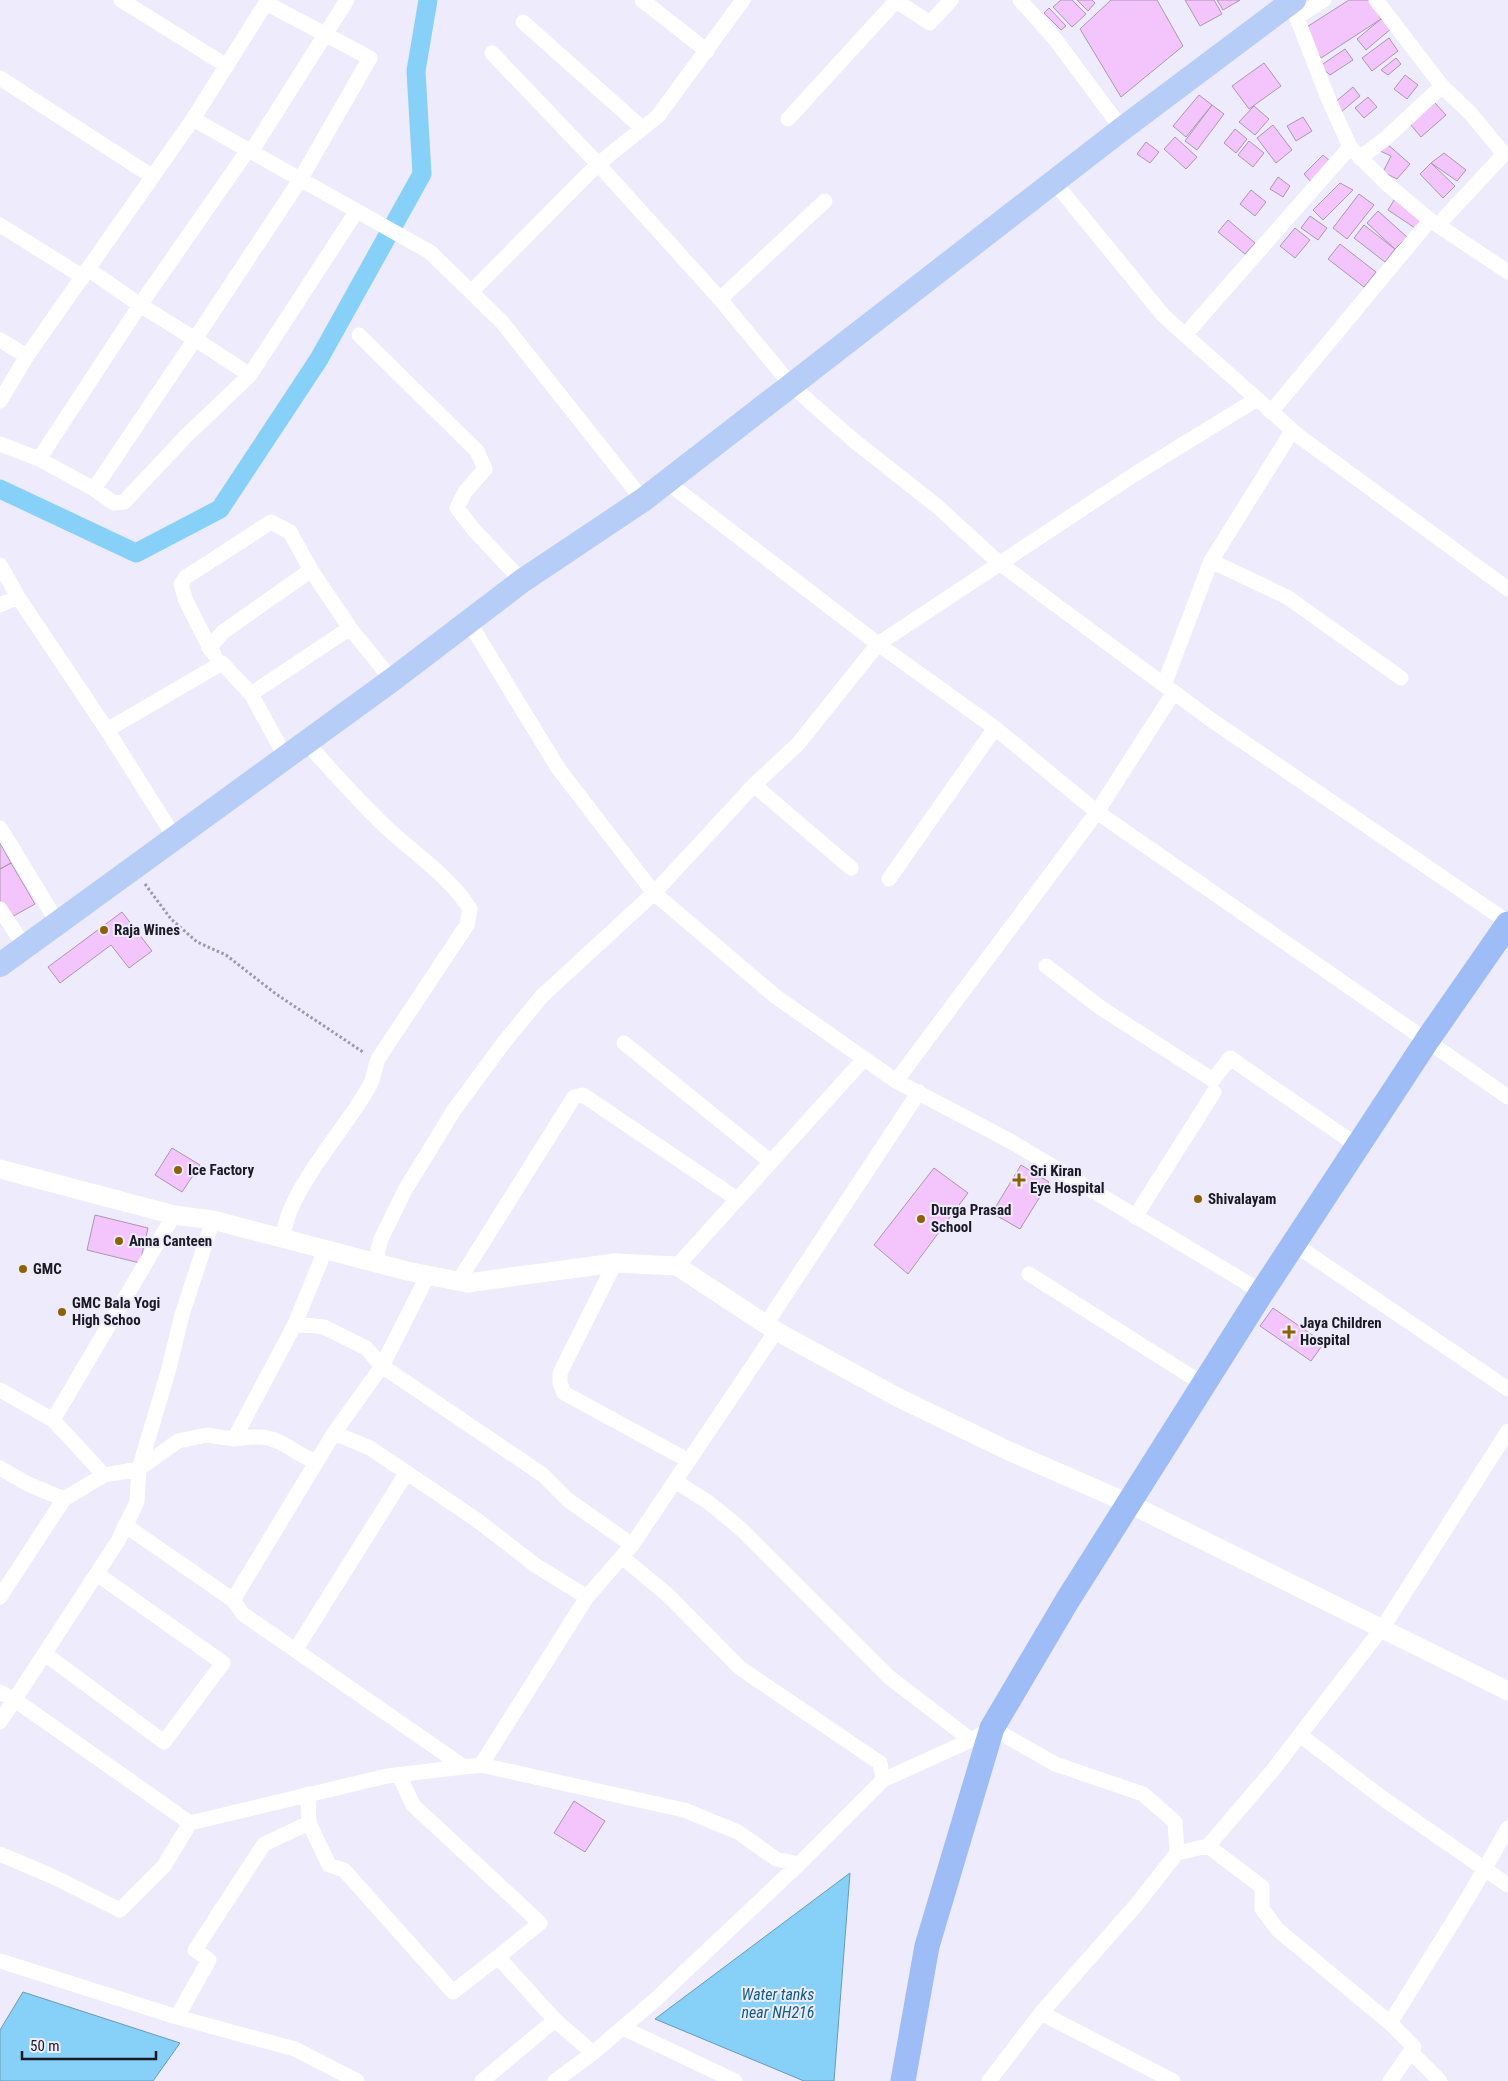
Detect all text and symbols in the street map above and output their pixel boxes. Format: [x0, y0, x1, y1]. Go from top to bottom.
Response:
place label: Raja Wines [114, 921, 180, 939]
marker: Raja Wines [98, 924, 110, 936]
place label: Ice Factory [188, 1161, 254, 1179]
place label: Sri Kiran Eye Hospital [1030, 1162, 1105, 1197]
marker: Ice Factory [172, 1164, 184, 1176]
marker: Sri Kiran Eye Hospital [1012, 1173, 1026, 1187]
place label: Shivalayam [1208, 1190, 1276, 1208]
marker: Shivalayam [1192, 1193, 1204, 1205]
place label: Durga Prasad School [931, 1201, 1011, 1236]
marker: Durga Prasad School [915, 1213, 927, 1225]
place label: Anna Canteen [129, 1232, 212, 1250]
marker: Anna Canteen [113, 1235, 125, 1247]
place label: GMC [33, 1260, 62, 1278]
marker: GMC [17, 1263, 29, 1275]
place label: GMC Bala Yogi High Schoo [72, 1294, 160, 1329]
marker: GMC Bala Yogi High Schoo [56, 1306, 68, 1318]
place label: Jaya Children Hospital [1300, 1314, 1382, 1349]
marker: Jaya Children Hospital [1282, 1325, 1296, 1339]
water label: Water tanks near NH216 [742, 1985, 814, 2022]
scale bar [22, 2028, 156, 2060]
text: 50 m [30, 2037, 60, 2055]

